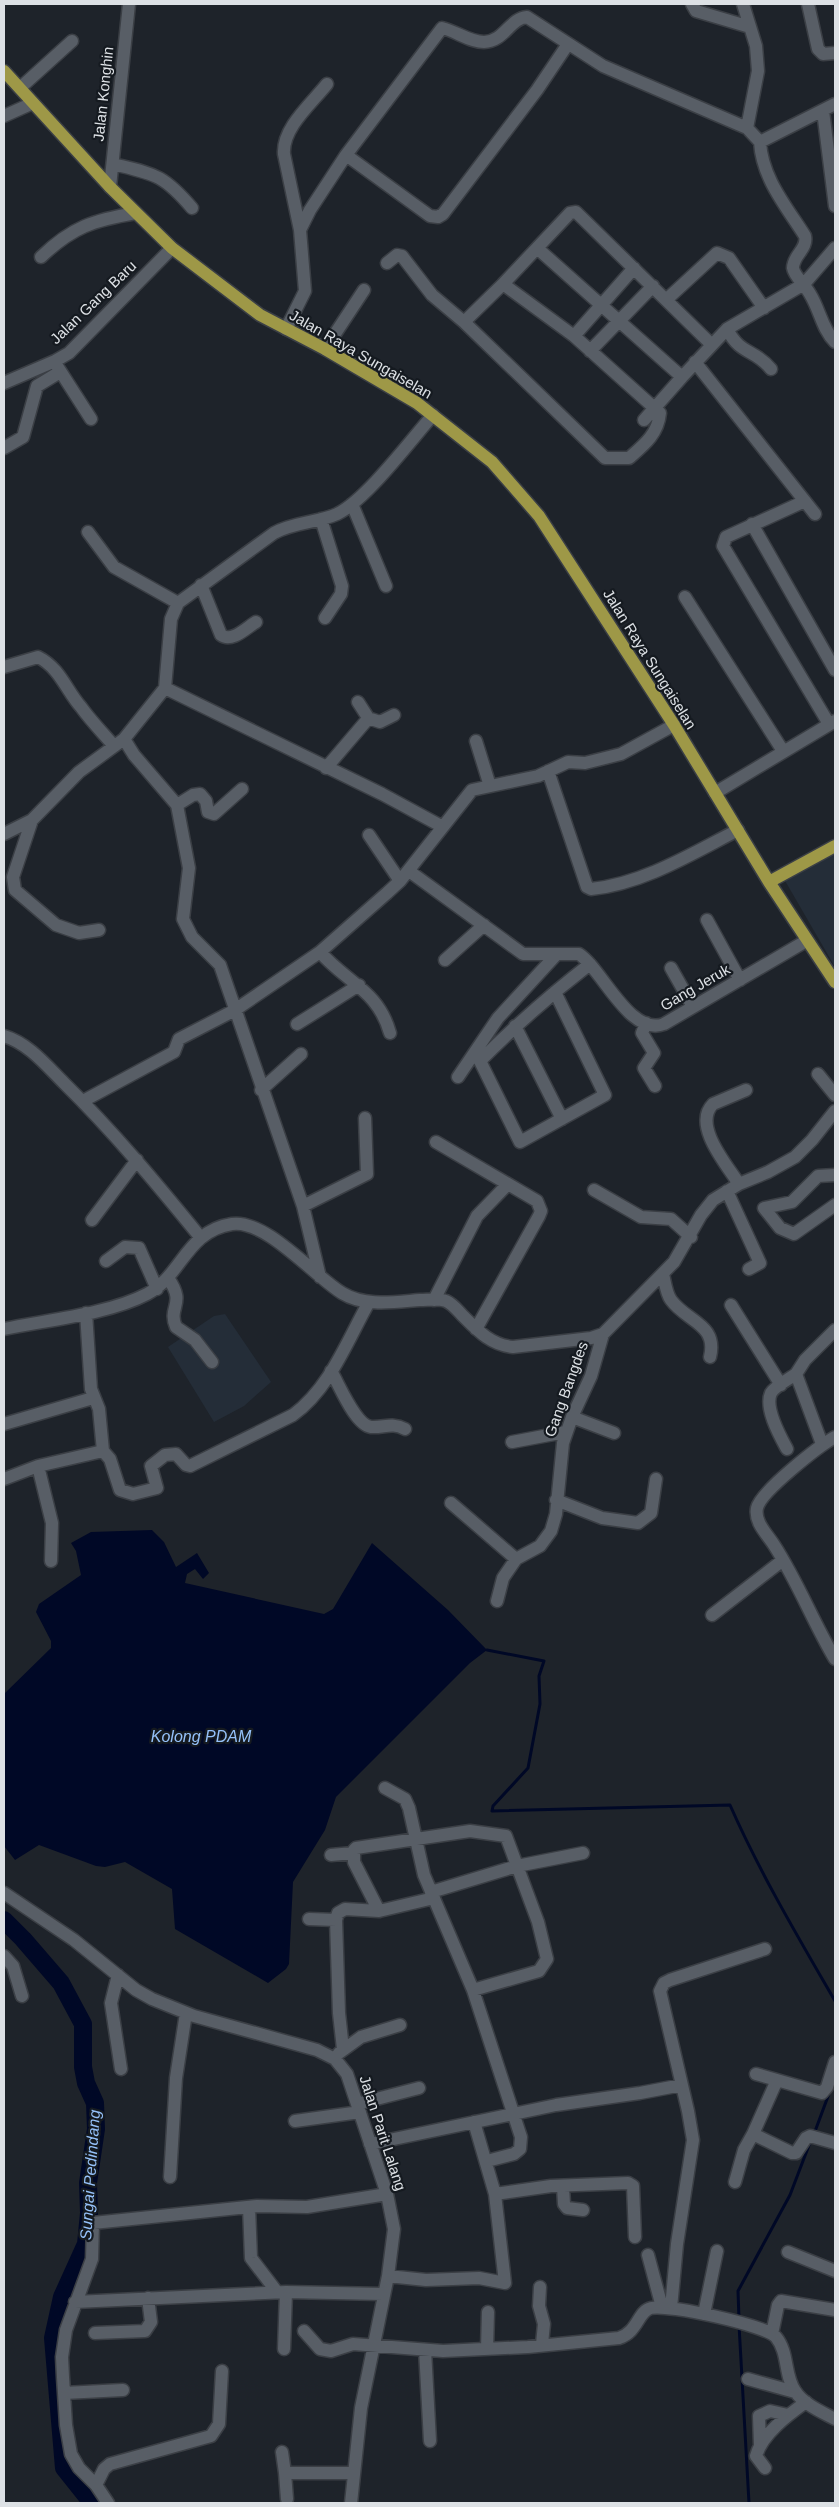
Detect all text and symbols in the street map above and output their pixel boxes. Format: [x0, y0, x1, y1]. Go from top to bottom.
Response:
street label: Jalan Konghin [90, 46, 116, 142]
street label: Jalan Gang Baru [47, 257, 139, 347]
street label: Jalan Raya Sungaiselan [287, 306, 435, 402]
street label: Jalan Raya Sungaiselan [600, 586, 700, 732]
street label: Gang Jeruk [657, 960, 733, 1014]
street label: Gang Bangdes [541, 1339, 591, 1439]
water label: Kolong PDAM [151, 1728, 252, 1745]
street label: Jalan Parit Lalang [356, 2073, 410, 2193]
water label: Sungai Pedindang [77, 2109, 103, 2241]

